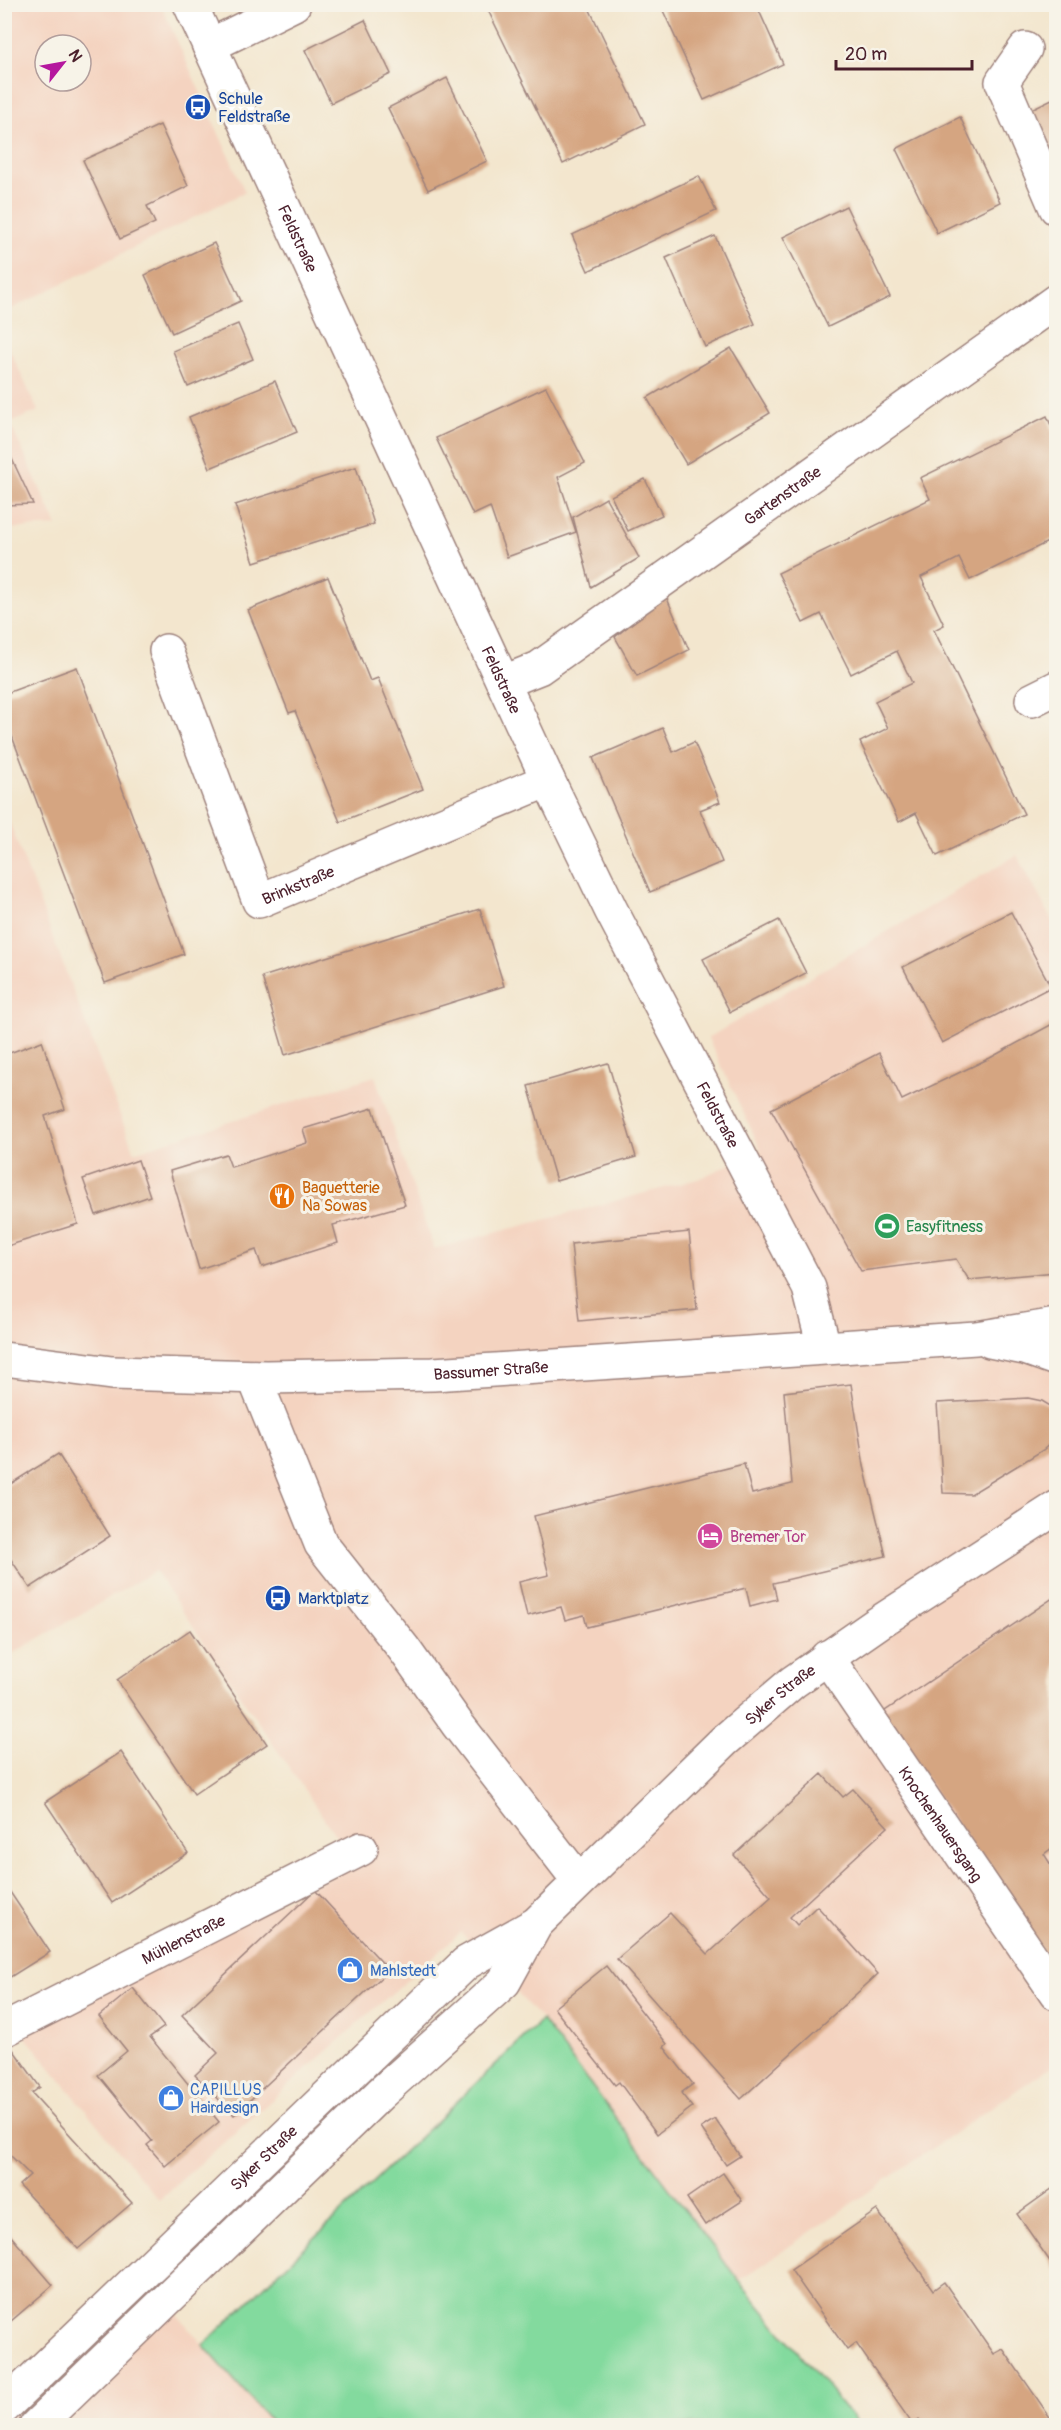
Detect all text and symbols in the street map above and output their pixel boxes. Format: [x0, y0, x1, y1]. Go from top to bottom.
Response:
north arrow [33, 33, 93, 93]
scale bar [836, 33, 972, 71]
text: 20 m [845, 43, 887, 66]
text: N [64, 46, 86, 66]
place label: Schule Feldstraße [218, 89, 290, 127]
bus stop icon: Schule Feldstraße [183, 92, 213, 122]
street label: Feldstraße [273, 202, 321, 276]
street label: Gartenstraße [740, 462, 825, 530]
street label: Feldstraße [477, 643, 525, 717]
street label: Brinkstraße [259, 862, 338, 910]
street label: Feldstraße [692, 1078, 743, 1152]
place label: Baguetterie Na Sowas [302, 1178, 380, 1216]
restaurant icon: Baguetterie Na Sowas [267, 1181, 297, 1211]
sports icon: Easyfitness [872, 1211, 902, 1241]
place label: Easyfitness [906, 1217, 983, 1237]
street label: Bassumer Straße [433, 1357, 549, 1385]
hotel icon: Bremer Tor [695, 1521, 725, 1551]
place label: Bremer Tor [730, 1527, 806, 1547]
bus stop icon: Marktplatz [263, 1583, 293, 1613]
place label: Marktplatz [298, 1589, 369, 1609]
street label: Syker Straße [741, 1660, 820, 1730]
street label: Knochenhauersgang [894, 1763, 986, 1886]
street label: Mühlenstraße [139, 1910, 229, 1969]
shop icon: Mahlstedt [335, 1955, 365, 1985]
place label: Mahlstedt [370, 1961, 437, 1981]
place label: CAPILLUS Hairdesign [190, 2080, 262, 2118]
shop icon: CAPILLUS Hairdesign [156, 2083, 186, 2113]
street label: Syker Straße [226, 2121, 302, 2195]

